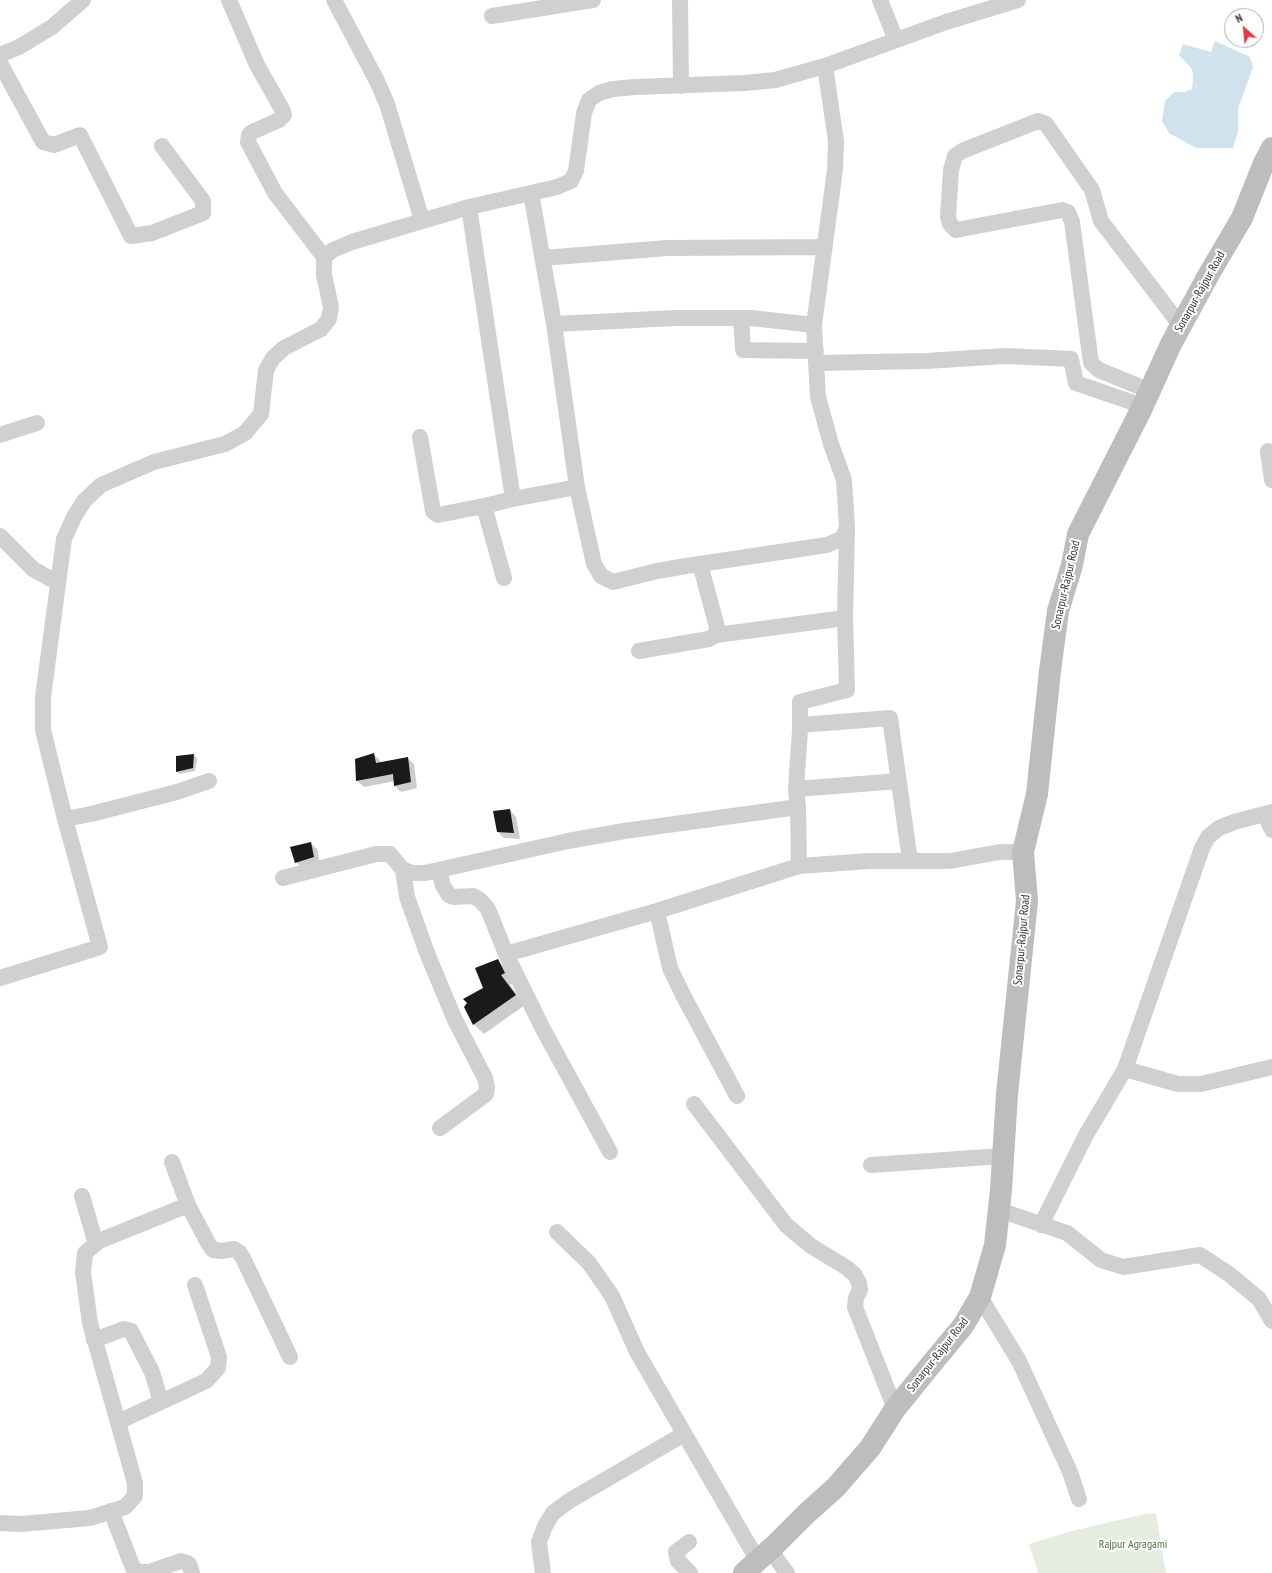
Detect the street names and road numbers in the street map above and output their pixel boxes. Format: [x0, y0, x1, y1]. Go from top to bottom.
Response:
street label: Sonarpur-Rajpur Road [1172, 249, 1228, 335]
street label: Sonarpur-Rajpur Road [1049, 539, 1083, 631]
street label: Sonarpur-Rajpur Road [1011, 894, 1033, 986]
street label: Sonarpur-Rajpur Road [904, 1315, 972, 1395]

